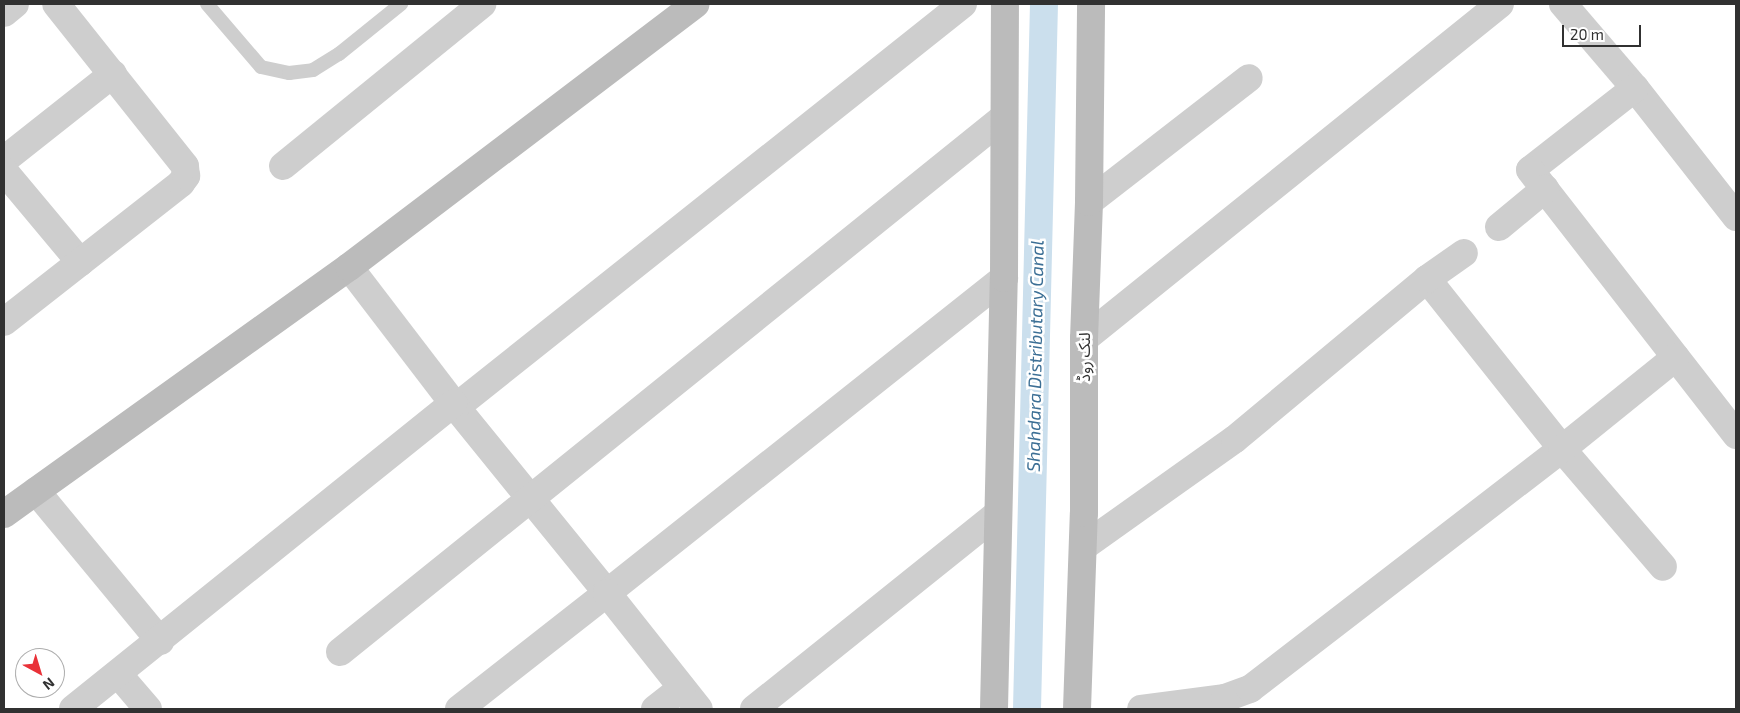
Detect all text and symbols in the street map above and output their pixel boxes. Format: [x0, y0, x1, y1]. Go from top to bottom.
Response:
scale bar [1565, 15, 1644, 47]
text: 20 m [1570, 25, 1604, 43]
water label: Shahdara Distributary Canal [1022, 240, 1048, 472]
street label: لنک روڈ [1074, 332, 1094, 382]
north arrow [15, 648, 65, 698]
text: N [40, 674, 58, 694]

